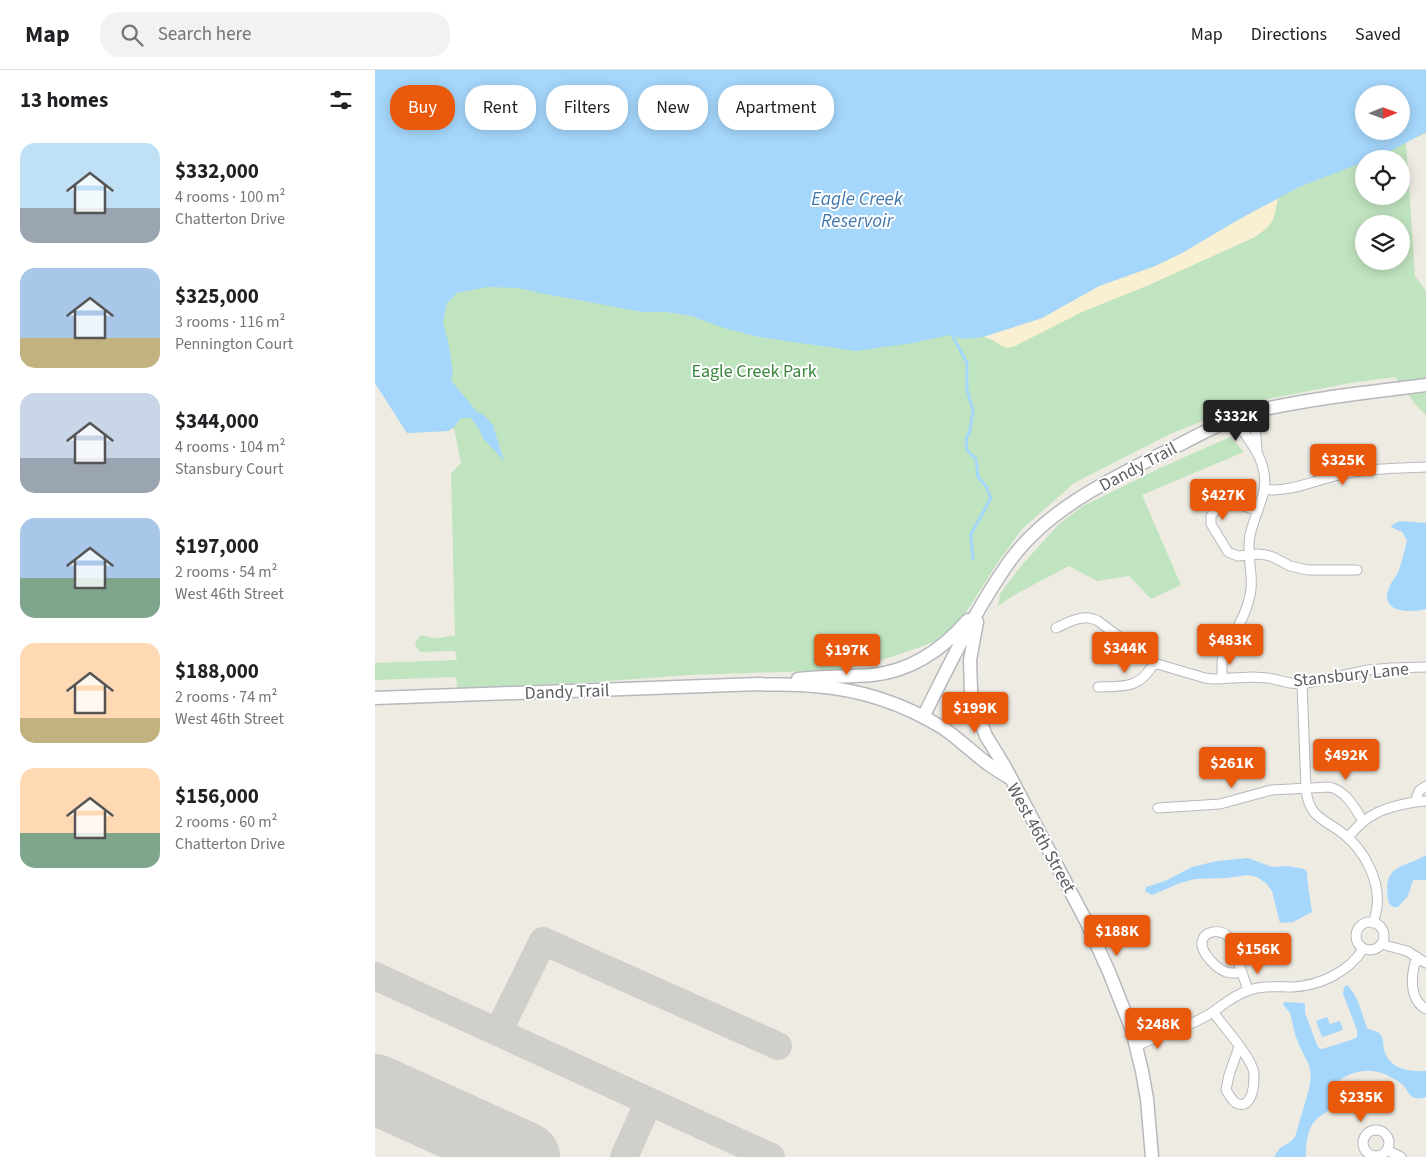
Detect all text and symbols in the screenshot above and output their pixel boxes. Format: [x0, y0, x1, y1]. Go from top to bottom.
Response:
search box [100, 12, 450, 57]
text: Map [25, 17, 70, 52]
icon: search [118, 21, 146, 49]
text: Search here [158, 21, 251, 48]
text: Map [1191, 22, 1223, 47]
text: Directions [1251, 22, 1327, 47]
text: Saved [1355, 22, 1401, 47]
text: 13 homes [20, 85, 108, 115]
chip: Buy [390, 85, 455, 130]
chip: Rent [465, 85, 536, 130]
chip: Filters [546, 85, 628, 130]
chip: New [638, 85, 708, 130]
chip: Apartment [718, 85, 834, 130]
north arrow [1355, 85, 1410, 140]
map controls [1355, 85, 1410, 270]
icon: filters [327, 86, 355, 114]
button: locate [1355, 150, 1410, 205]
text: $332,000 [175, 156, 259, 186]
icon: home [60, 163, 120, 223]
text: 4 rooms · 100 m² [175, 186, 285, 208]
water label: Eagle Creek Reservoir [811, 186, 904, 235]
text: Chatterton Drive [175, 208, 285, 230]
button: layers [1355, 215, 1410, 270]
text: $325,000 [175, 281, 259, 311]
icon: home [60, 288, 120, 348]
text: 3 rooms · 116 m² [175, 311, 285, 333]
text: Pennington Court [175, 333, 293, 355]
park label: Eagle Creek Park [691, 359, 817, 384]
pin: $332K [1201, 400, 1271, 442]
text: $332K [1214, 405, 1258, 427]
text: $344,000 [175, 406, 259, 436]
icon: home [60, 413, 120, 473]
text: 4 rooms · 104 m² [175, 436, 285, 458]
street label: Dandy Trail [1095, 436, 1181, 498]
pin: $325K [1308, 444, 1378, 486]
text: $325K [1321, 449, 1365, 471]
text: Stansbury Court [175, 458, 283, 480]
pin: $427K [1188, 478, 1258, 521]
text: $427K [1201, 484, 1245, 506]
text: $197,000 [175, 531, 259, 561]
icon: home [60, 538, 120, 598]
text: 2 rooms · 54 m² [175, 561, 277, 583]
text: West 46th Street [175, 583, 284, 605]
pin: $483K [1195, 624, 1265, 666]
text: $483K [1208, 629, 1252, 651]
pin: $344K [1090, 632, 1160, 674]
pin: $197K [812, 634, 882, 676]
text: $344K [1103, 637, 1147, 659]
text: $197K [825, 639, 869, 661]
text: $188,000 [175, 656, 259, 686]
street label: Stansbury Lane [1292, 656, 1410, 694]
icon: home [60, 663, 120, 723]
street label: Dandy Trail [524, 678, 610, 706]
text: 2 rooms · 74 m² [175, 686, 277, 708]
pin: $199K [940, 692, 1010, 734]
text: $199K [953, 697, 997, 719]
text: West 46th Street [175, 708, 284, 730]
pin: $492K [1311, 738, 1381, 781]
text: $492K [1324, 744, 1368, 766]
pin: $261K [1197, 746, 1267, 789]
text: $261K [1210, 752, 1254, 774]
street label: West 46th Street [1000, 778, 1082, 898]
text: $156,000 [175, 781, 259, 811]
icon: home [60, 788, 120, 848]
text: 2 rooms · 60 m² [175, 811, 277, 833]
text: Chatterton Drive [175, 833, 285, 855]
pin: $188K [1082, 914, 1152, 957]
text: $188K [1095, 920, 1139, 942]
pin: $156K [1223, 932, 1293, 975]
text: $156K [1236, 938, 1280, 960]
pin: $248K [1123, 1008, 1193, 1050]
text: $248K [1136, 1013, 1180, 1035]
pin: $235K [1326, 1080, 1396, 1123]
text: $235K [1339, 1086, 1383, 1108]

